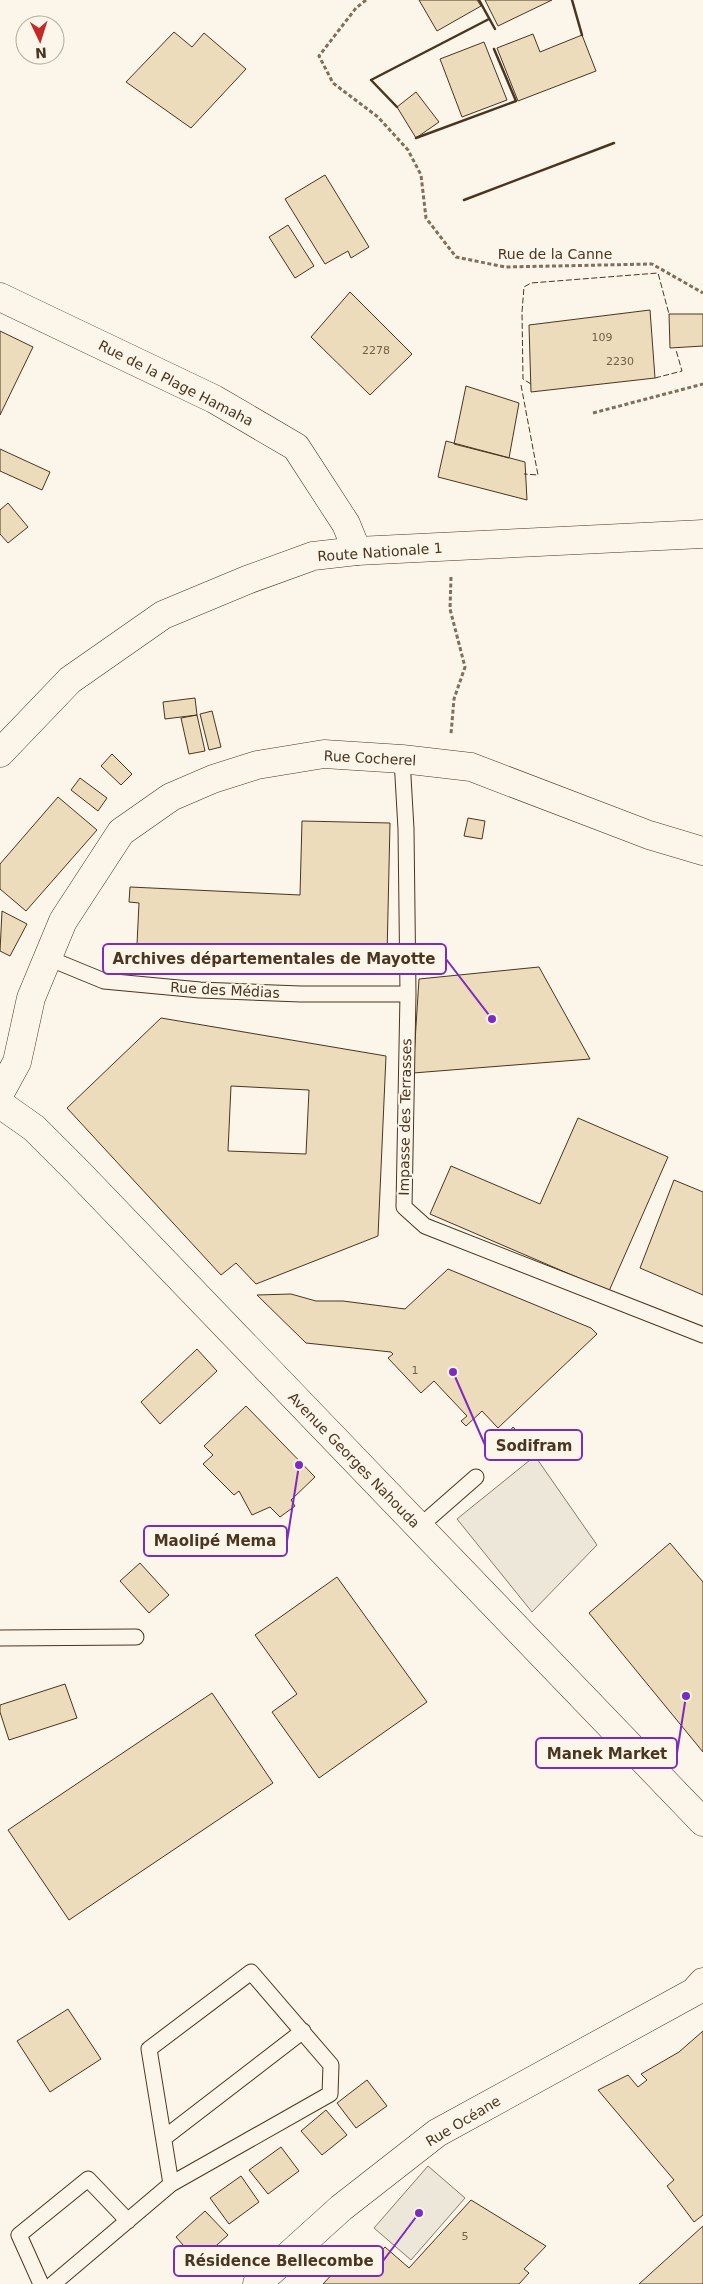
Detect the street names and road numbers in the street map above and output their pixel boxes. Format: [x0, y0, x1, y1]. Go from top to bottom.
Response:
street label: Rue de la Canne [498, 246, 612, 262]
street label: Rue de la Plage Hamaha [96, 337, 256, 429]
street label: Route Nationale 1 [317, 540, 443, 564]
street label: Rue Cocherel [323, 748, 417, 768]
street label: Rue des Médias [170, 979, 280, 1001]
street label: Impasse des Terrasses [396, 1038, 414, 1196]
street label: Avenue Georges Nahouda [285, 1389, 423, 1531]
street label: Rue Océane [423, 2092, 503, 2150]

